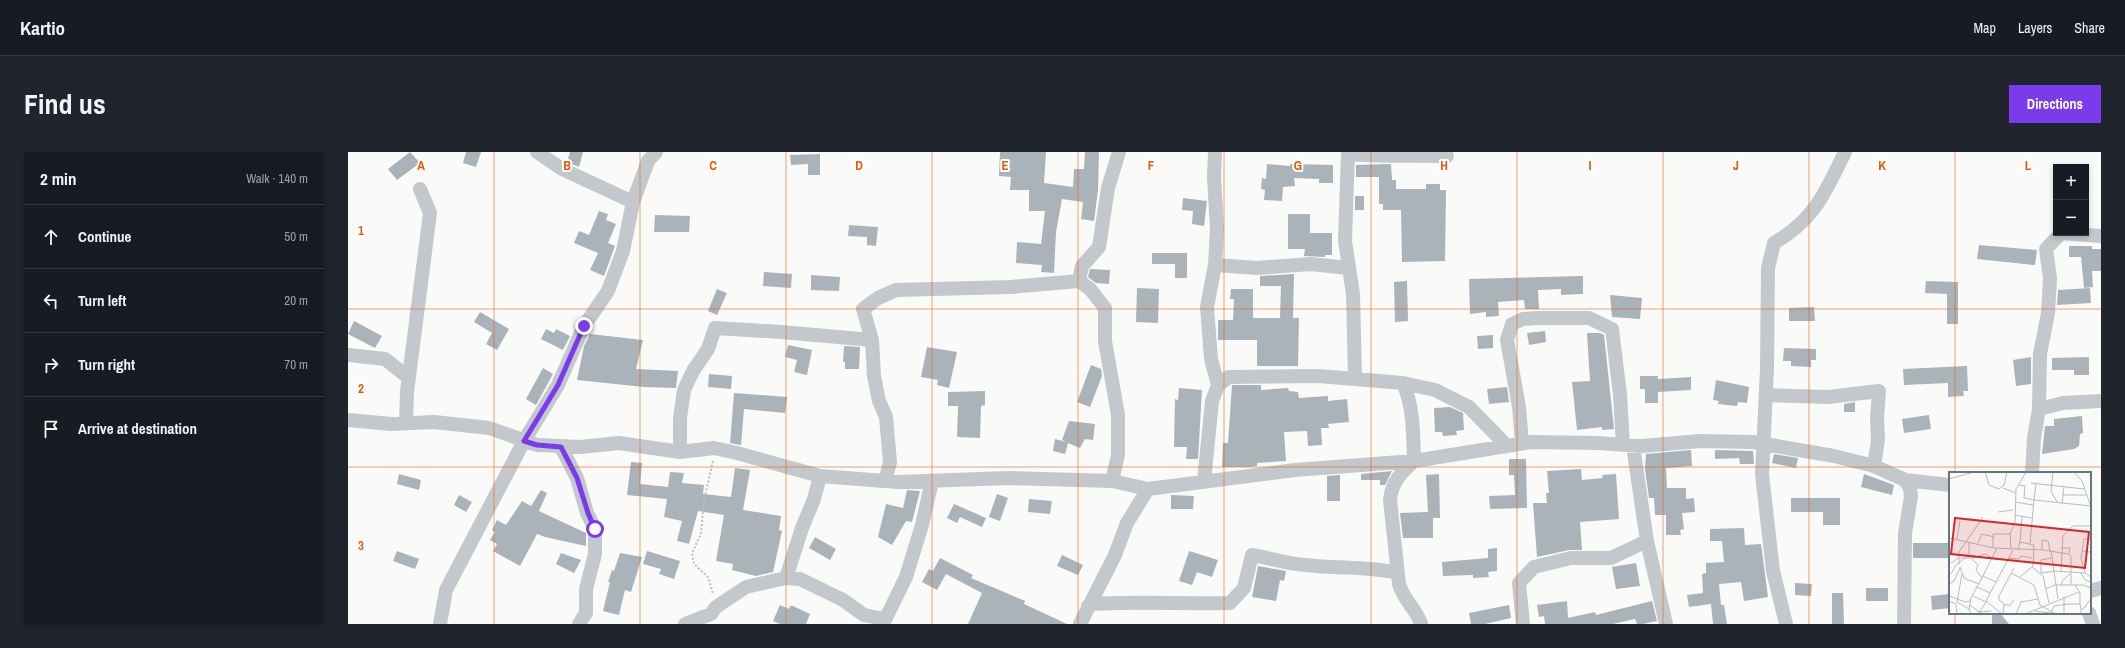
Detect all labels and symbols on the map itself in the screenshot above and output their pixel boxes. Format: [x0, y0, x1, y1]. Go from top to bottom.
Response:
text: A [417, 157, 425, 174]
text: B [563, 157, 571, 174]
text: C [709, 157, 717, 174]
text: D [855, 157, 863, 174]
text: E [1001, 157, 1009, 174]
text: F [1148, 157, 1155, 174]
text: G [1294, 157, 1302, 174]
text: H [1440, 157, 1448, 174]
text: I [1589, 157, 1592, 174]
text: J [1733, 157, 1739, 174]
text: K [1878, 157, 1886, 174]
text: L [2025, 157, 2032, 174]
text: 1 [358, 222, 364, 239]
route end [575, 317, 593, 335]
text: 2 [358, 380, 364, 397]
inset map [1949, 472, 2091, 614]
route start [586, 520, 604, 538]
text: 3 [358, 537, 364, 554]

